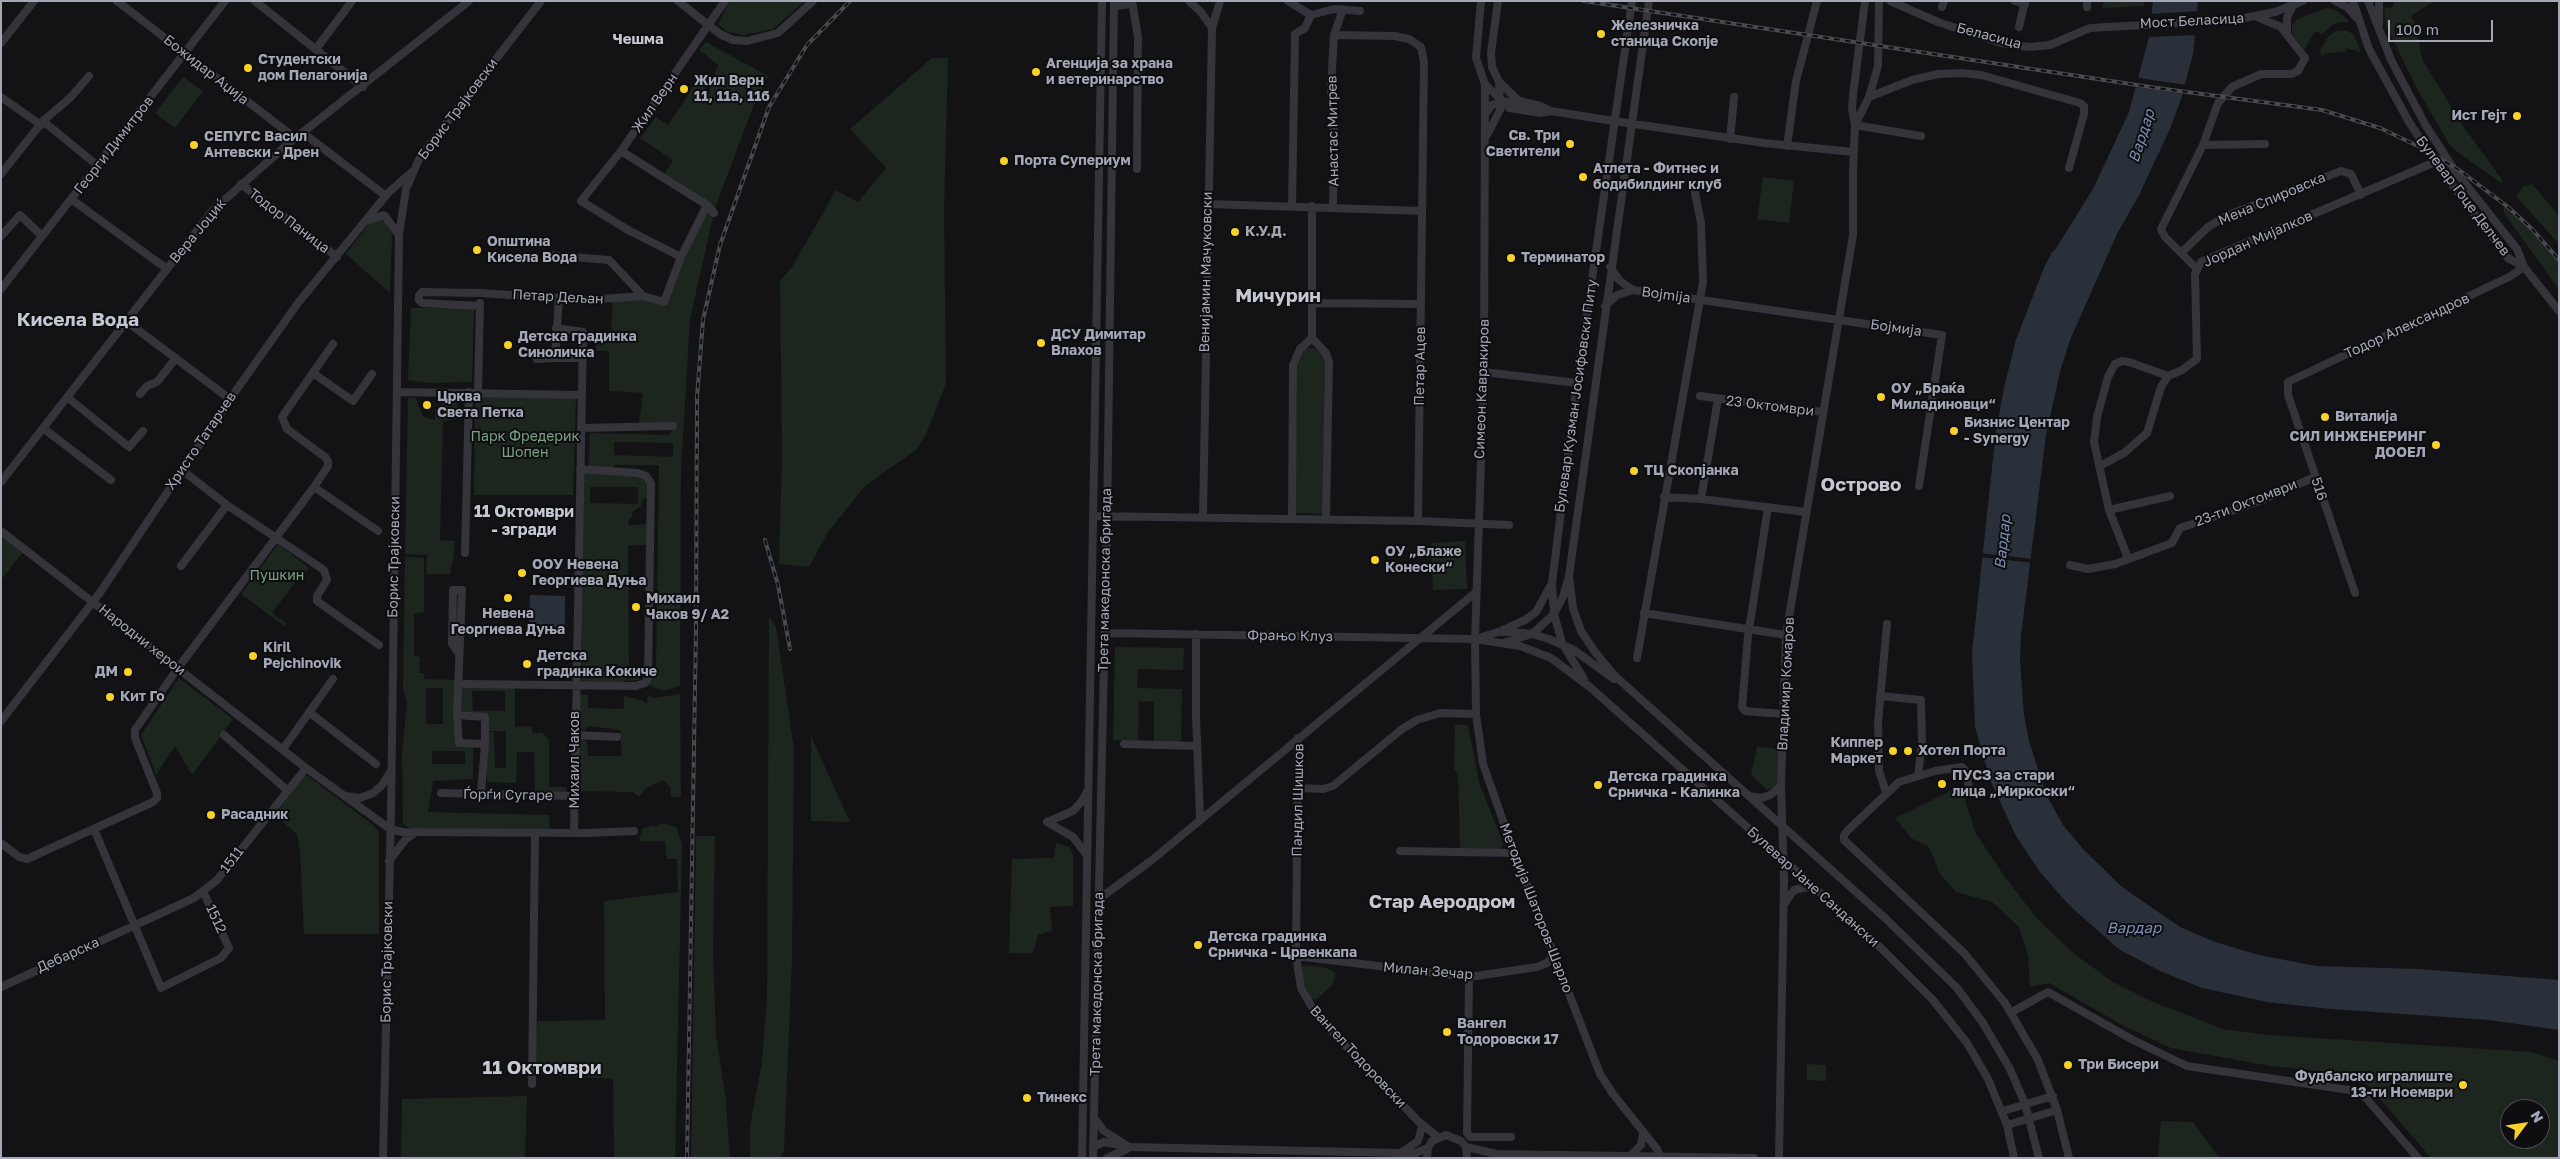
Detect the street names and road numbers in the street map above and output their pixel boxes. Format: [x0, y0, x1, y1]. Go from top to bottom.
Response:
street label: Мост Беласица [2139, 10, 2245, 32]
street label: Беласица [1955, 19, 2023, 53]
street label: Божидар Аџија [160, 31, 252, 109]
street label: Борис Трајковски [415, 55, 501, 163]
street label: Жил Верн [629, 70, 681, 136]
street label: Анастас Митрев [1324, 75, 1342, 187]
street label: Георги Димитров [71, 93, 157, 197]
street label: Булевар Гоце Делчев [2412, 133, 2514, 259]
street label: Мена Спировска [2216, 169, 2328, 229]
street label: Тодор Паница [245, 185, 333, 257]
street label: Венијамин Мачуковски [1196, 191, 1216, 353]
street label: Вера Јоциќ [166, 195, 230, 267]
street label: Јордан Мијалков [2201, 207, 2315, 271]
street label: Булевар Кузман Јосифовски Питу [1551, 278, 1601, 514]
street label: Bojmija [1640, 283, 1692, 307]
street label: Петар Дељан [512, 286, 604, 308]
street label: Тодор Александров [2342, 290, 2472, 362]
street label: Бојмија [1869, 316, 1923, 340]
street label: Симеон Кавракиров [1471, 319, 1493, 459]
street label: Петар Ацев [1411, 326, 1429, 406]
street label: Христо Татарчев [162, 389, 240, 493]
street label: 23 Октомври [1725, 392, 1815, 420]
street label: 516 [2307, 475, 2331, 503]
street label: 23-ти Октомври [2193, 476, 2299, 530]
street label: Трета македонска бригада [1095, 488, 1115, 672]
street label: Борис Трајковски [385, 496, 403, 618]
street label: Народни херои [95, 601, 189, 679]
street label: Владимир Комаров [1774, 617, 1798, 751]
street label: Фрањо Клуз [1247, 627, 1333, 645]
street label: Михаил Чаков [567, 711, 583, 809]
street label: Пандил Шишков [1289, 743, 1307, 857]
street label: Ѓорѓи Сугаре [463, 786, 553, 804]
street label: Методија Шаторов-Шарло [1496, 821, 1576, 995]
street label: Булевар Јане Сандански [1744, 823, 1882, 951]
street label: 1511 [217, 844, 247, 876]
street label: Трета македонска бригада [1087, 892, 1107, 1076]
street label: Борис Трајковски [378, 901, 396, 1023]
street label: 1512 [202, 902, 230, 936]
street label: Дебарска [34, 934, 102, 976]
street label: Милан Зечар [1382, 959, 1474, 983]
street label: Вангел Тодоровски [1306, 1002, 1410, 1112]

